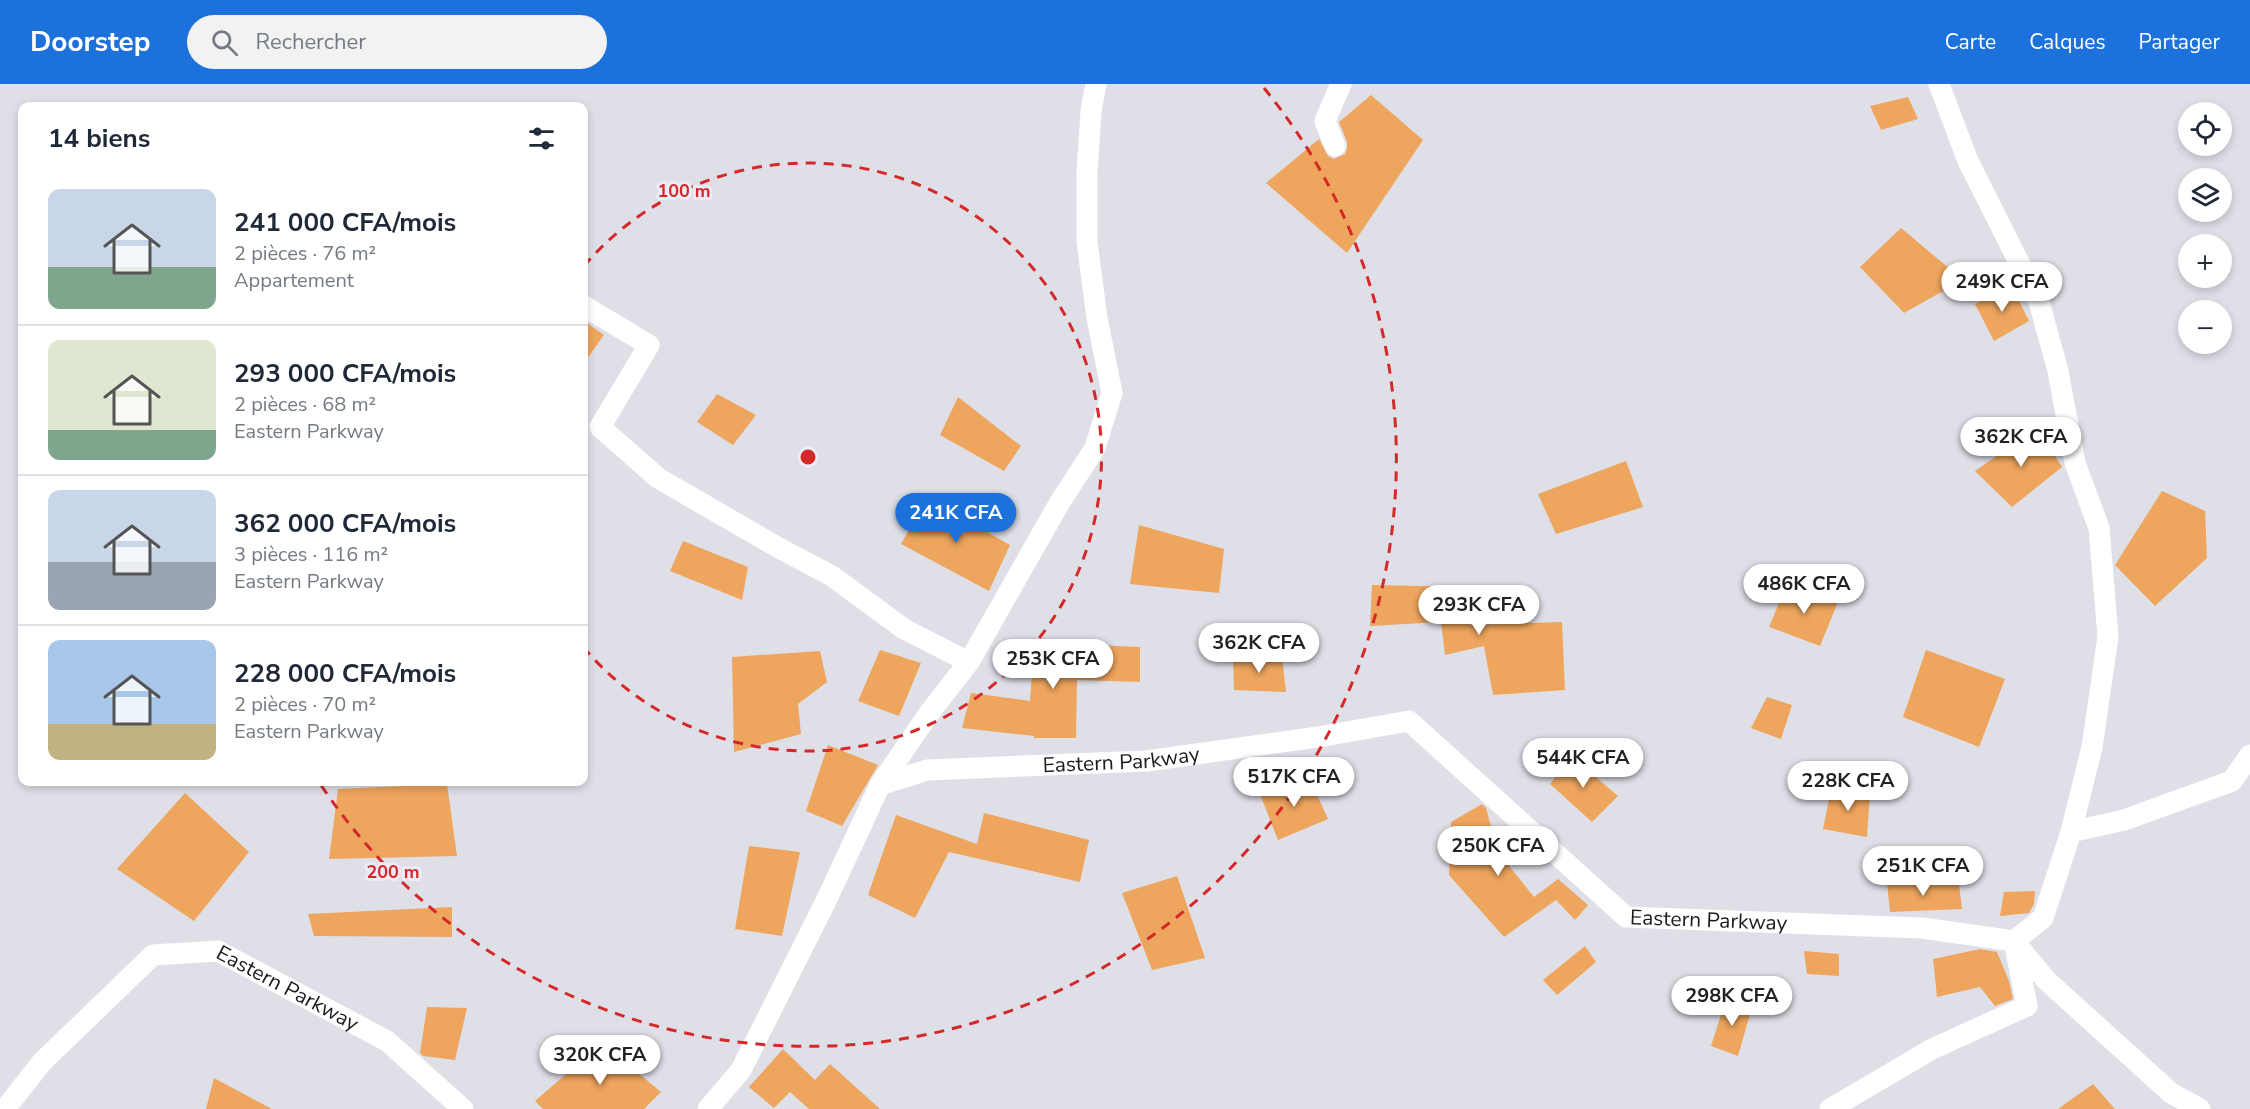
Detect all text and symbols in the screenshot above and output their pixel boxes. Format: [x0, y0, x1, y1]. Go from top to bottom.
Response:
search box [187, 15, 607, 69]
text: Doorstep [30, 23, 151, 61]
icon: search [208, 26, 241, 59]
text: Rechercher [256, 27, 366, 57]
text: Carte [1945, 28, 1996, 56]
text: Calques [2029, 28, 2106, 56]
text: Partager [2139, 28, 2220, 56]
map controls [2178, 102, 2232, 354]
button: locate [2178, 102, 2232, 156]
text: 14 biens [48, 121, 150, 156]
icon: filters [525, 122, 558, 155]
button: layers [2178, 168, 2232, 222]
text: 100 m [657, 179, 711, 203]
text: 241 000 CFA/mois [234, 205, 456, 240]
icon: home [96, 213, 168, 285]
button: + [2178, 234, 2232, 288]
text: 2 pièces · 76 m² [234, 240, 376, 267]
pin: 249K CFA [1940, 262, 2064, 313]
text: Appartement [234, 267, 354, 294]
text: 249K CFA [1955, 268, 2049, 295]
button: − [2178, 300, 2232, 354]
text: 293 000 CFA/mois [234, 356, 456, 391]
icon: home [96, 364, 168, 436]
text: 2 pièces · 68 m² [234, 391, 376, 418]
pin: 362K CFA [1959, 417, 2083, 468]
text: Eastern Parkway [234, 418, 384, 445]
text: 362K CFA [1974, 423, 2068, 450]
centre of rings [798, 447, 818, 467]
pin: 241K CFA [894, 493, 1018, 544]
text: 241K CFA [909, 499, 1003, 526]
text: 362 000 CFA/mois [234, 506, 456, 541]
icon: home [96, 514, 168, 586]
text: 3 pièces · 116 m² [234, 541, 388, 568]
pin: 486K CFA [1742, 564, 1866, 615]
text: Eastern Parkway [234, 568, 384, 595]
text: 486K CFA [1757, 570, 1851, 597]
pin: 293K CFA [1417, 585, 1541, 636]
text: 293K CFA [1432, 591, 1526, 618]
pin: 362K CFA [1197, 623, 1321, 674]
text: 362K CFA [1212, 629, 1306, 656]
pin: 253K CFA [991, 639, 1115, 690]
text: 253K CFA [1006, 645, 1100, 672]
text: 228 000 CFA/mois [234, 656, 456, 691]
icon: home [96, 664, 168, 736]
text: 2 pièces · 70 m² [234, 691, 376, 718]
text: Eastern Parkway [234, 718, 384, 745]
pin: 544K CFA [1521, 738, 1645, 789]
street label: Eastern Parkway [1042, 740, 1202, 779]
text: 544K CFA [1536, 744, 1630, 771]
pin: 517K CFA [1232, 757, 1356, 808]
pin: 228K CFA [1786, 761, 1910, 812]
text: 517K CFA [1247, 763, 1341, 790]
text: 228K CFA [1801, 767, 1895, 794]
pin: 250K CFA [1436, 826, 1560, 877]
text: 250K CFA [1451, 832, 1545, 859]
pin: 251K CFA [1861, 846, 1985, 897]
text: 251K CFA [1876, 852, 1970, 879]
text: 200 m [366, 860, 420, 884]
street label: Eastern Parkway [1630, 903, 1788, 937]
street label: Eastern Parkway [212, 939, 364, 1038]
pin: 298K CFA [1670, 976, 1794, 1027]
text: 298K CFA [1685, 982, 1779, 1009]
pin: 320K CFA [538, 1035, 662, 1086]
text: 320K CFA [553, 1041, 647, 1068]

